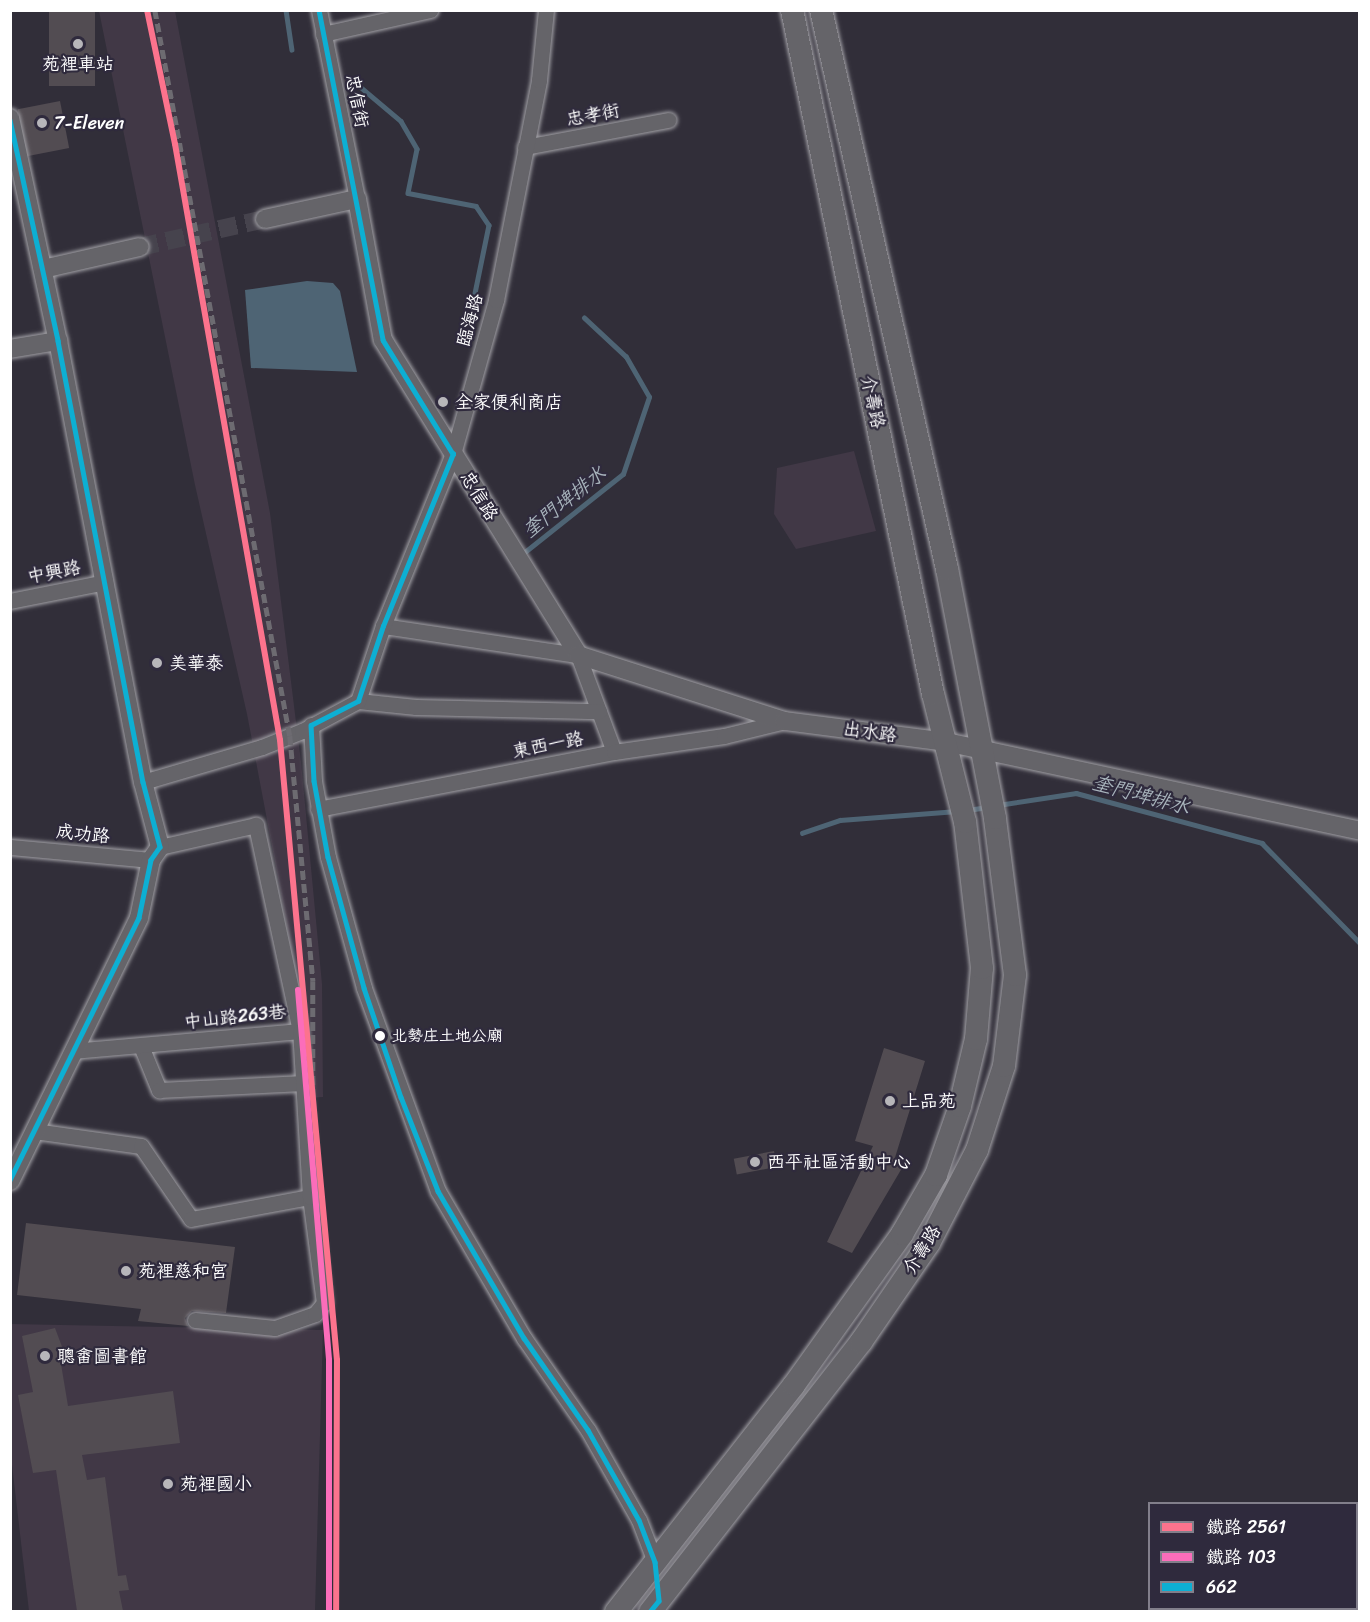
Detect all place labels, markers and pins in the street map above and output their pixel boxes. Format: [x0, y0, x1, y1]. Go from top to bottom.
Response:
marker: 苑裡車站 [71, 37, 85, 51]
place label: 苑裡車站 [42, 53, 114, 75]
place label: 7-Eleven [54, 112, 124, 134]
marker: 7-Eleven [35, 116, 49, 130]
place label: 全家便利商店 [455, 391, 563, 413]
marker: 全家便利商店 [436, 395, 450, 409]
place label: 美華泰 [169, 652, 223, 674]
marker: 美華泰 [150, 656, 164, 670]
place label: 北勢庄土地公廟 [391, 1026, 503, 1046]
marker: 北勢庄土地公廟 [374, 1030, 386, 1042]
place label: 上品苑 [902, 1090, 956, 1112]
marker: 上品苑 [883, 1094, 897, 1108]
place label: 西平社區活動中心 [767, 1151, 911, 1173]
marker: 西平社區活動中心 [748, 1155, 762, 1169]
place label: 苑裡慈和宮 [138, 1260, 228, 1282]
marker: 苑裡慈和宮 [119, 1264, 133, 1278]
place label: 聰畬圖書館 [57, 1345, 147, 1367]
marker: 聰畬圖書館 [38, 1349, 52, 1363]
place label: 苑裡國小 [180, 1473, 252, 1495]
marker: 苑裡國小 [161, 1477, 175, 1491]

